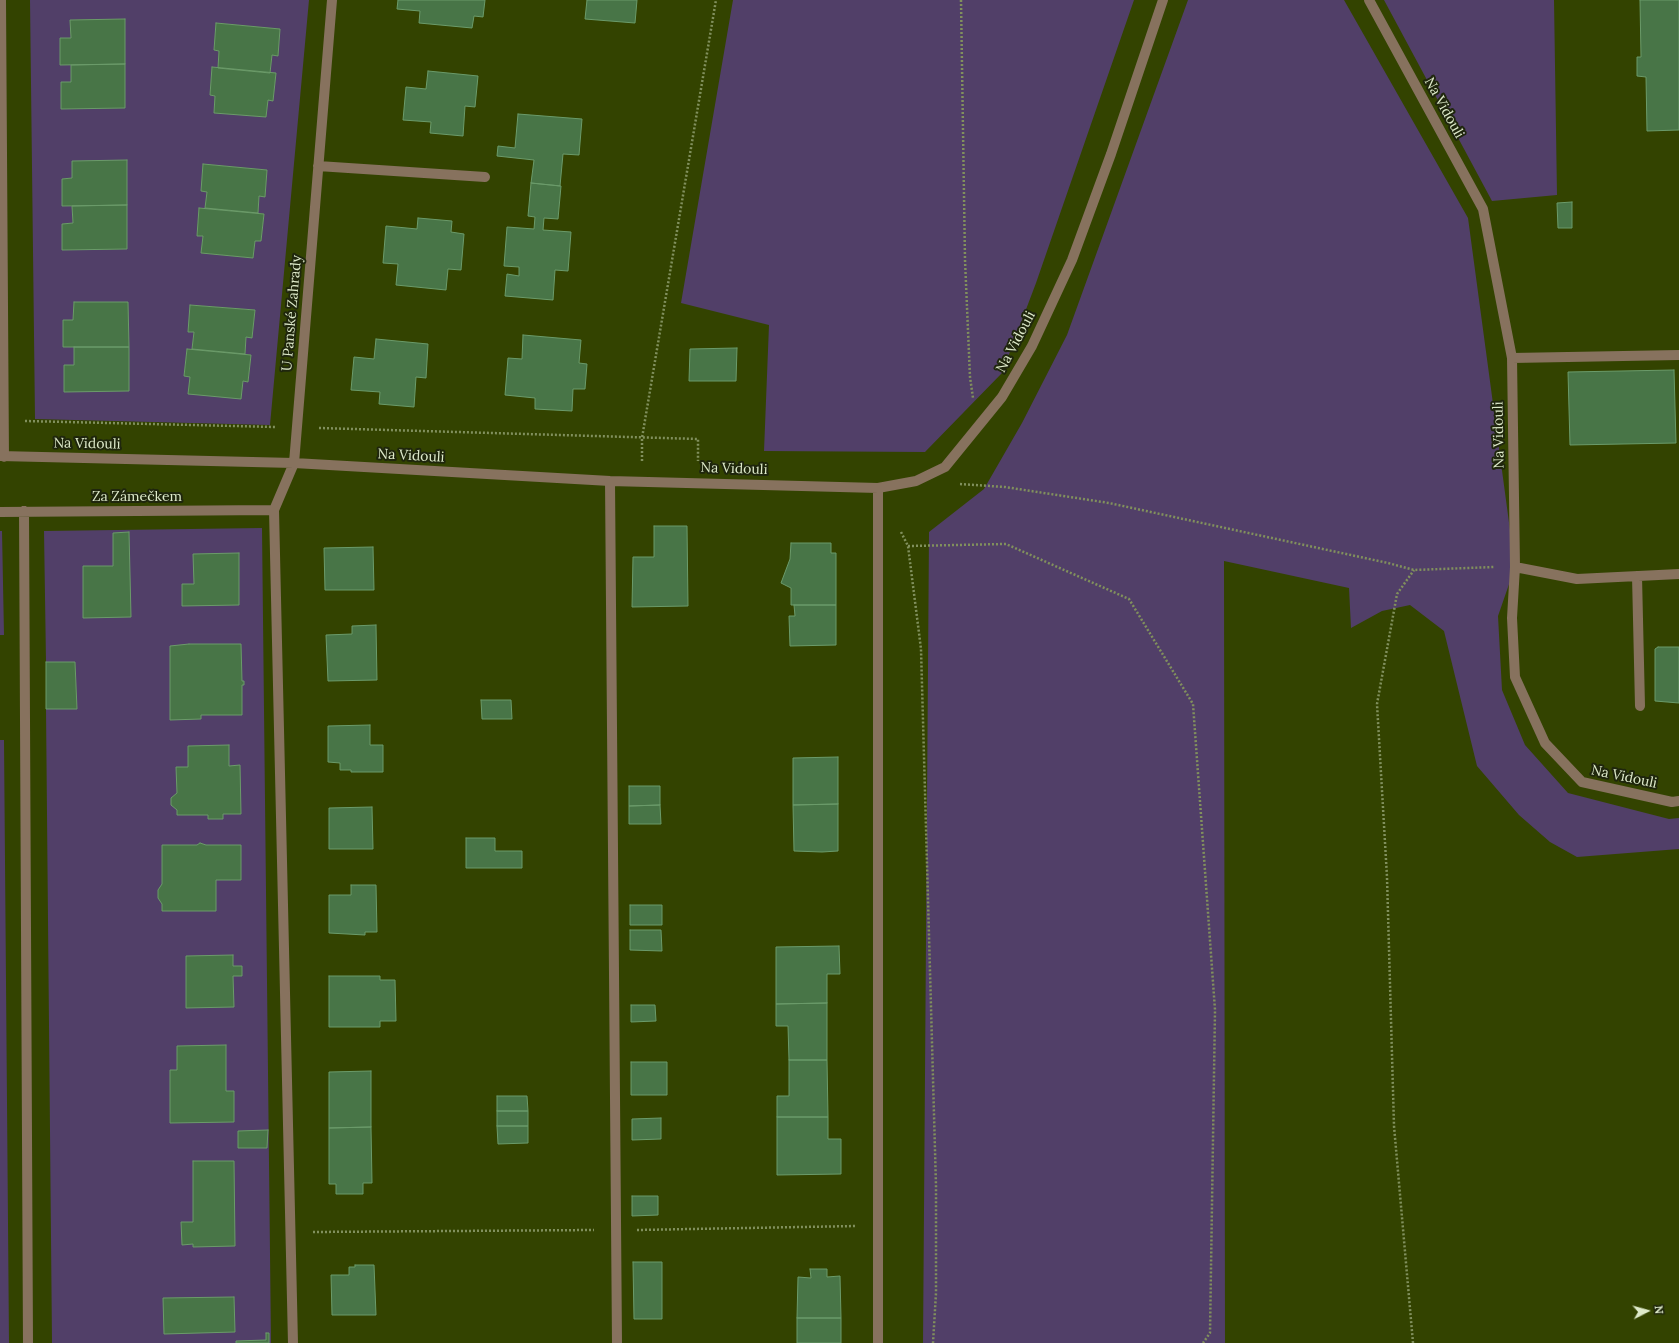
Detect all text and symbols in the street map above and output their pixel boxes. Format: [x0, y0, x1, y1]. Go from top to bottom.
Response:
street label: Na Vidouli [1420, 75, 1468, 141]
street label: U Panské Zahrady [279, 254, 305, 372]
street label: Na Vidouli [993, 308, 1039, 376]
street label: Na Vidouli [1490, 401, 1508, 469]
street label: Na Vidouli [53, 435, 121, 453]
street label: Na Vidouli [377, 446, 445, 466]
street label: Na Vidouli [700, 459, 768, 479]
street label: Za Zámečkem [92, 489, 182, 505]
street label: Na Vidouli [1589, 762, 1659, 792]
north arrow [1627, 1291, 1667, 1331]
text: N [1652, 1305, 1666, 1315]

